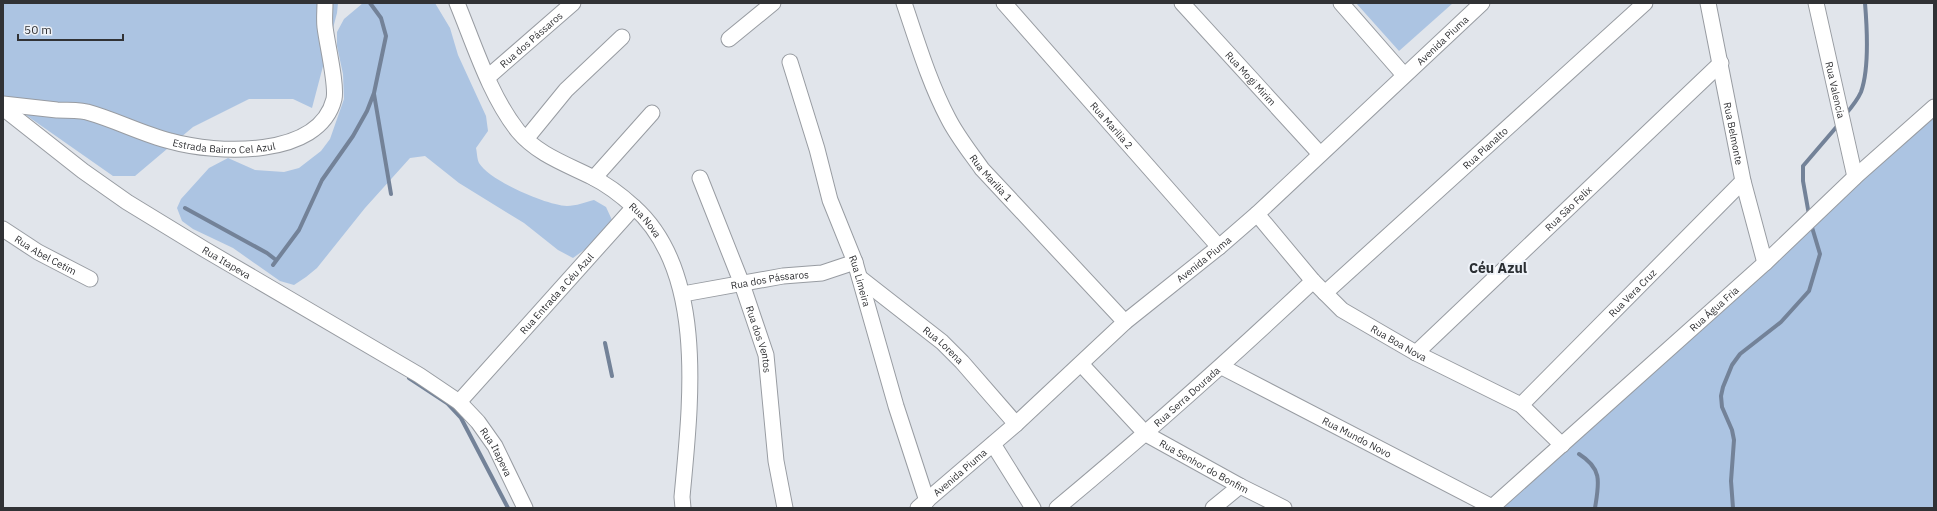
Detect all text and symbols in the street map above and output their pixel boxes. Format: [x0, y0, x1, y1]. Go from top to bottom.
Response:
street label: Rua dos Pássaros [497, 9, 565, 71]
street label: Avenida Piuma [1414, 13, 1472, 68]
scale bar [18, 16, 123, 42]
text: 50 m [24, 22, 52, 37]
street label: Rua Mogi Mirim [1222, 49, 1279, 109]
street label: Rua Valencia [1822, 60, 1848, 120]
street label: Rua Marilia 2 [1087, 99, 1136, 152]
street label: Rua Belmonte [1721, 101, 1746, 167]
street label: Rua Planalto [1460, 124, 1511, 172]
street label: Estrada Bairro Cel Azul [171, 136, 277, 156]
street label: Rua Marilia 1 [966, 152, 1015, 204]
street label: Rua São Felix [1542, 183, 1595, 234]
street label: Rua Nova [626, 200, 664, 241]
street label: Rua Abel Cetim [12, 232, 79, 278]
street label: Avenida Piuma [1174, 233, 1234, 285]
street label: Rua Itapeva [200, 243, 253, 282]
street label: Rua Entrada a Céu Azul [517, 250, 597, 337]
street label: Rua Limeira [846, 253, 874, 309]
district label: Céu Azul [1469, 259, 1527, 277]
street label: Rua Vera Cruz [1606, 266, 1660, 320]
street label: Rua dos Pássaros [730, 268, 809, 292]
street label: Rua Água Fria [1687, 283, 1742, 335]
street label: Rua dos Ventos [743, 304, 774, 373]
street label: Rua Boa Nova [1368, 322, 1429, 365]
street label: Rua Lorena [920, 324, 967, 367]
street label: Rua Serra Dourada [1151, 364, 1223, 430]
street label: Rua Mundo Novo [1320, 414, 1394, 461]
street label: Rua Itapeva [477, 425, 515, 479]
street label: Rua Senhor do Bonfim [1157, 437, 1251, 496]
street label: Avenida Piuma [931, 446, 990, 499]

